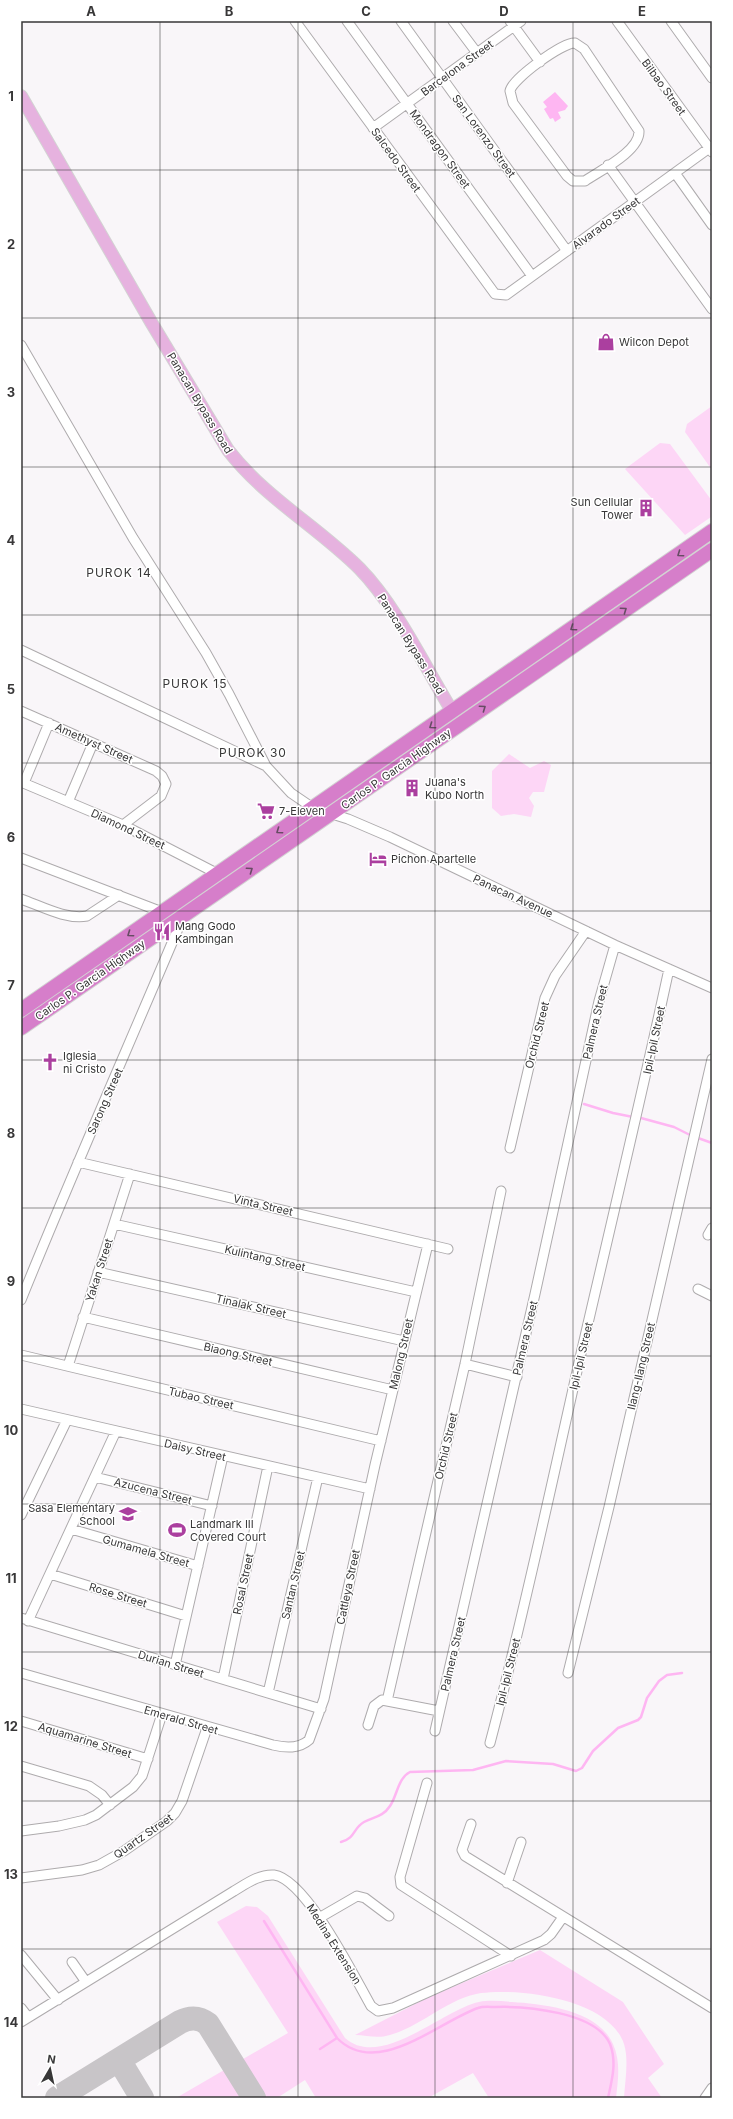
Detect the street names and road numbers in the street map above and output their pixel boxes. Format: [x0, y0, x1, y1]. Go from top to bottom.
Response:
street label: Barcelona Street [418, 37, 496, 99]
street label: Bilbao Street [639, 56, 689, 118]
street label: San Lorenzo Street [449, 92, 519, 181]
street label: Mondragon Street [407, 107, 474, 191]
street label: Salcedo Street [368, 125, 424, 195]
street label: Alvarado Street [569, 193, 643, 252]
street label: Panacan Bypass Road [164, 350, 236, 456]
street label: Panacan Bypass Road [374, 591, 448, 697]
street label: Amethyst Street [53, 720, 135, 766]
street label: Carlos P. Garcia Highway [338, 726, 454, 812]
street label: Diamond Street [89, 806, 168, 852]
street label: Panacan Avenue [471, 871, 555, 921]
street label: Carlos P. Garcia Highway [32, 937, 148, 1023]
street label: Palmera Street [580, 983, 610, 1061]
street label: Orchid Street [522, 1000, 552, 1070]
street label: Ipil-Ipil Street [640, 1004, 668, 1075]
street label: Sarong Street [84, 1065, 126, 1136]
street label: Vinta Street [232, 1191, 295, 1219]
street label: Yakan Street [82, 1236, 116, 1303]
street label: Kulintang Street [223, 1242, 307, 1274]
street label: Tinalak Street [215, 1291, 288, 1321]
street label: Palmera Street [510, 1299, 540, 1377]
street label: Malong Street [386, 1317, 416, 1391]
street label: Ipil-Ipil Street [566, 1320, 596, 1391]
street label: Ilang-Ilang Street [624, 1321, 658, 1411]
street label: Biaong Street [202, 1339, 274, 1369]
street label: Tubao Street [167, 1384, 235, 1412]
street label: Orchid Street [431, 1411, 461, 1481]
street label: Daisy Street [163, 1436, 228, 1464]
street label: Azucena Street [113, 1475, 194, 1508]
street label: Gumamela Street [101, 1532, 191, 1570]
street label: Cattleya Street [333, 1548, 363, 1626]
street label: Santan Street [278, 1549, 308, 1621]
street label: Rosal Street [230, 1552, 256, 1616]
street label: Rose Street [87, 1580, 149, 1611]
street label: Palmera Street [438, 1615, 468, 1693]
street label: Ipil-Ipil Street [493, 1636, 523, 1707]
street label: Durian Street [136, 1647, 206, 1681]
street label: Emerald Street [142, 1703, 220, 1737]
street label: Aquamarine Street [37, 1719, 134, 1761]
street label: Quartz Street [111, 1810, 176, 1862]
street label: Medina Extension [304, 1901, 364, 1987]

